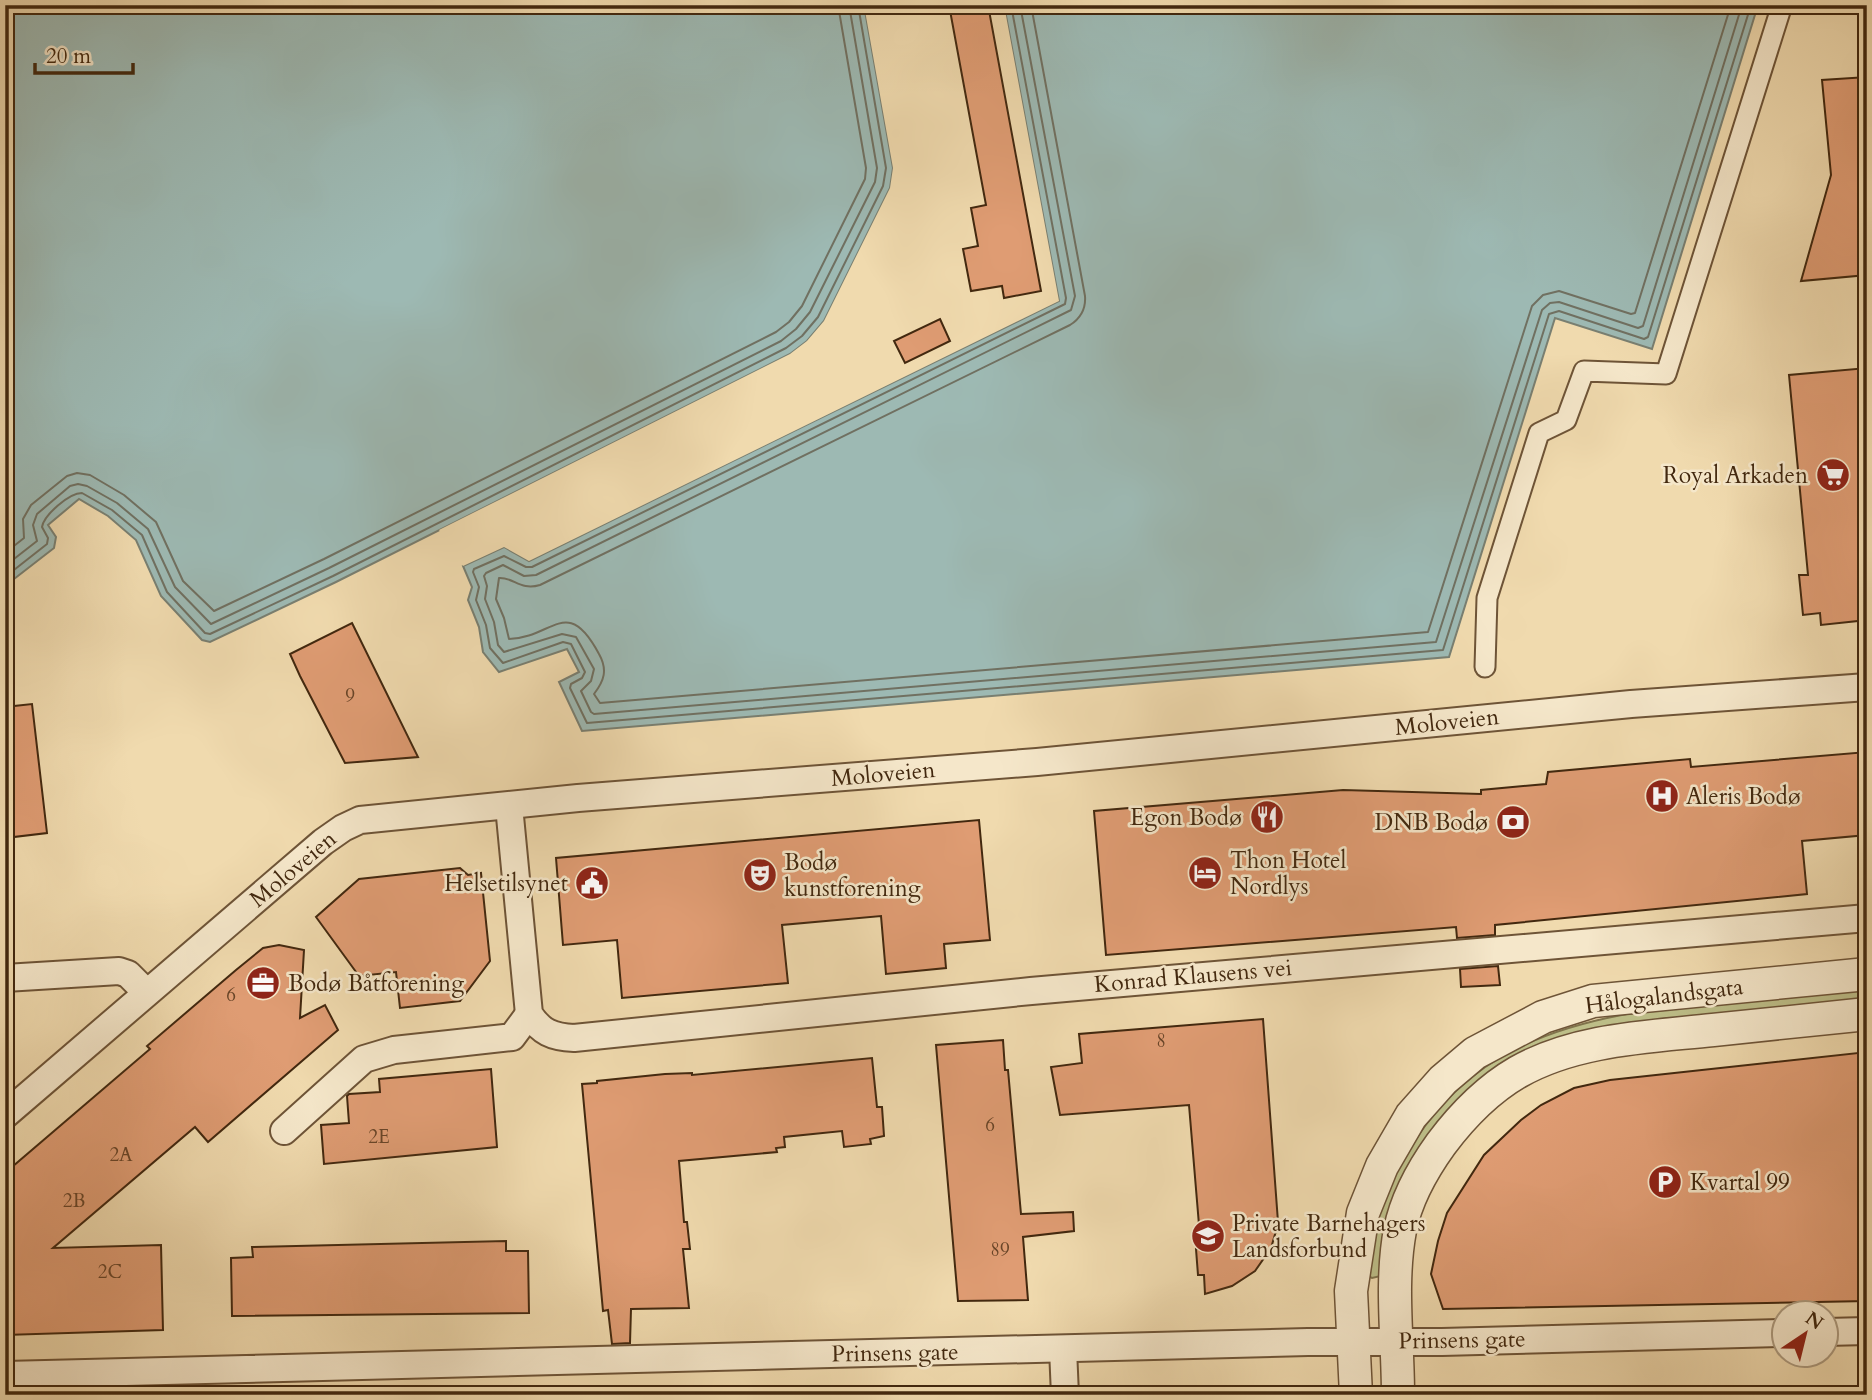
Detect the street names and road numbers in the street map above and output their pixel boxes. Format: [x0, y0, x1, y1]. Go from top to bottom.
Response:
street label: Moloveien [1393, 701, 1501, 743]
street label: Moloveien [830, 754, 936, 794]
street label: Moloveien [243, 824, 343, 914]
street label: Konrad Klausens vei [1093, 952, 1293, 1000]
street label: Hålogalandsgata [1583, 971, 1745, 1021]
street label: Prinsens gate [1398, 1323, 1526, 1357]
street label: Prinsens gate [831, 1336, 959, 1370]

